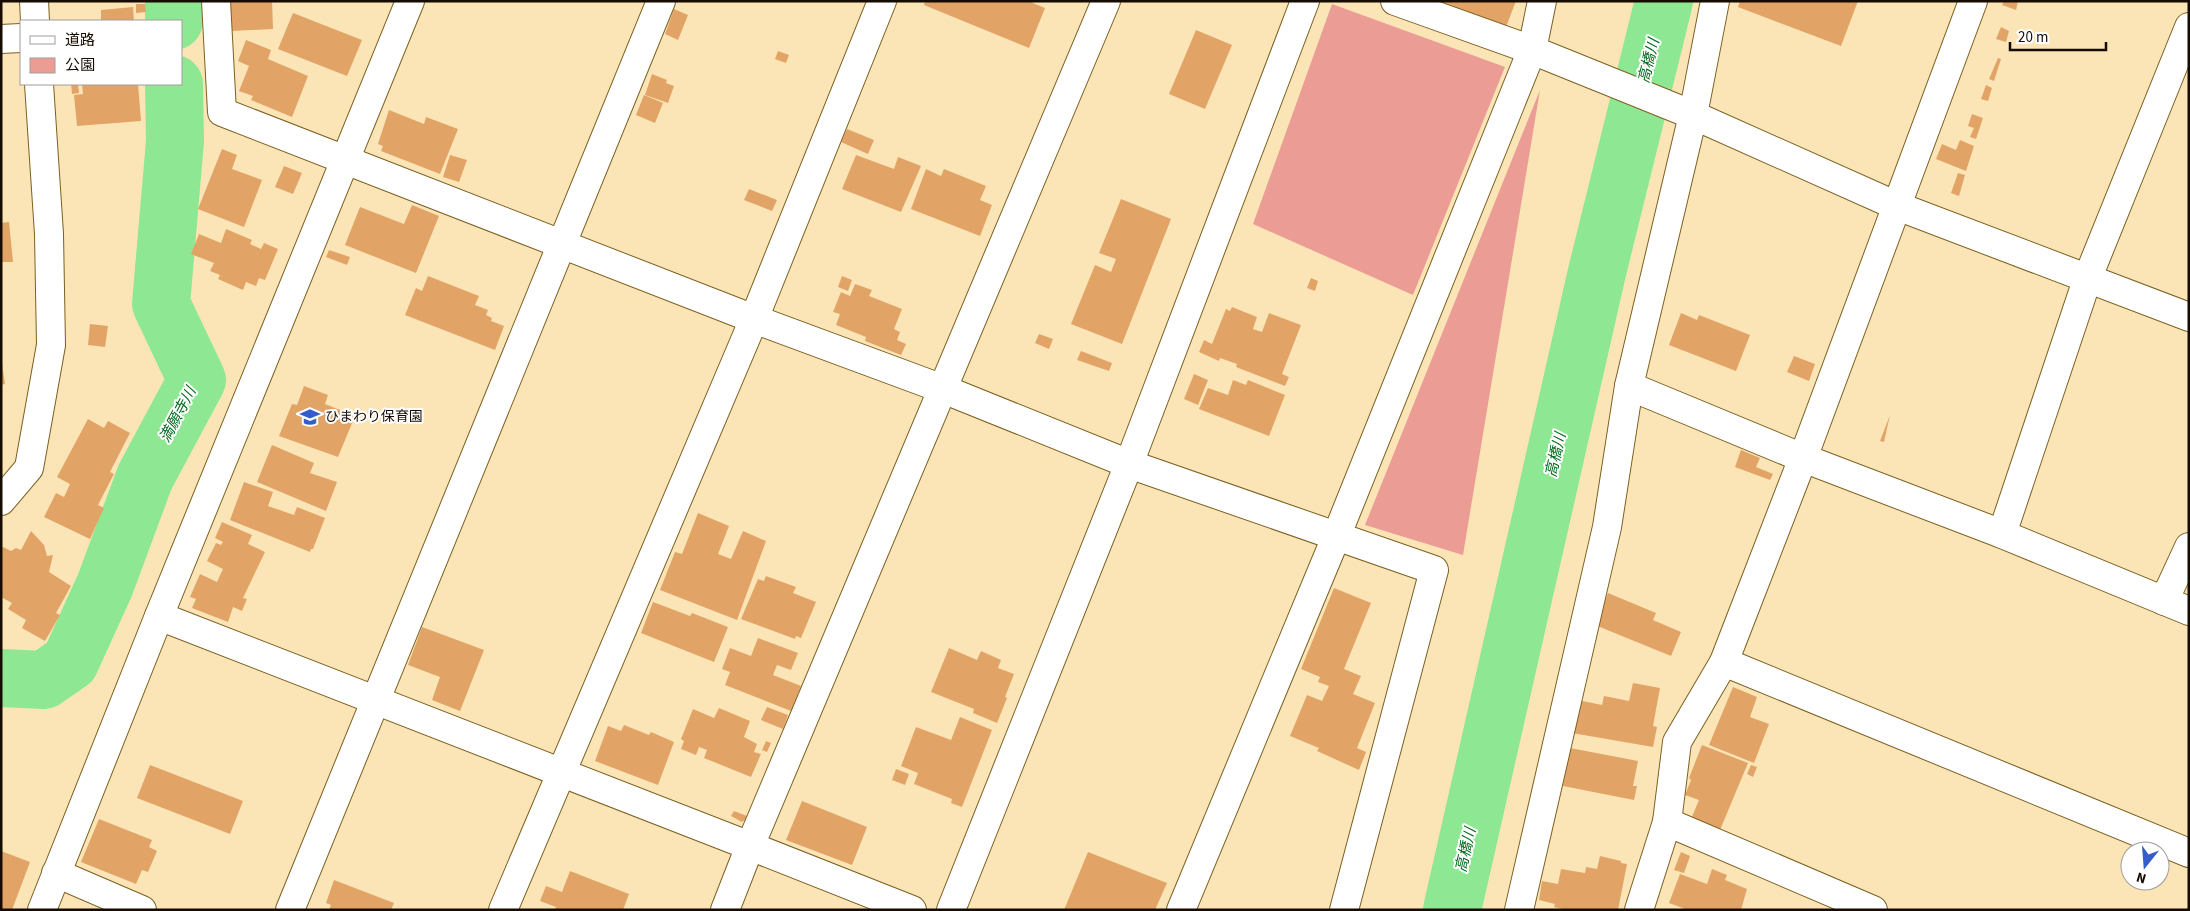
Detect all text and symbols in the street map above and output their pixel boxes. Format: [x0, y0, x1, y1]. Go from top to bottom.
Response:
legend [20, 20, 182, 85]
scale bar [2010, 20, 2106, 52]
text: 20 m [2018, 27, 2048, 48]
text: 道路 [65, 30, 95, 51]
water label: 高橋川 [1633, 35, 1665, 85]
text: 公園 [65, 55, 95, 76]
water label: 満願寺川 [155, 382, 202, 446]
school or university icon: ひまわり保育園 [299, 406, 321, 428]
place label: ひまわり保育園 [325, 407, 423, 427]
water label: 高橋川 [1541, 429, 1572, 479]
water label: 高橋川 [1451, 824, 1482, 874]
north arrow [2120, 841, 2170, 891]
text: N [2134, 867, 2149, 888]

